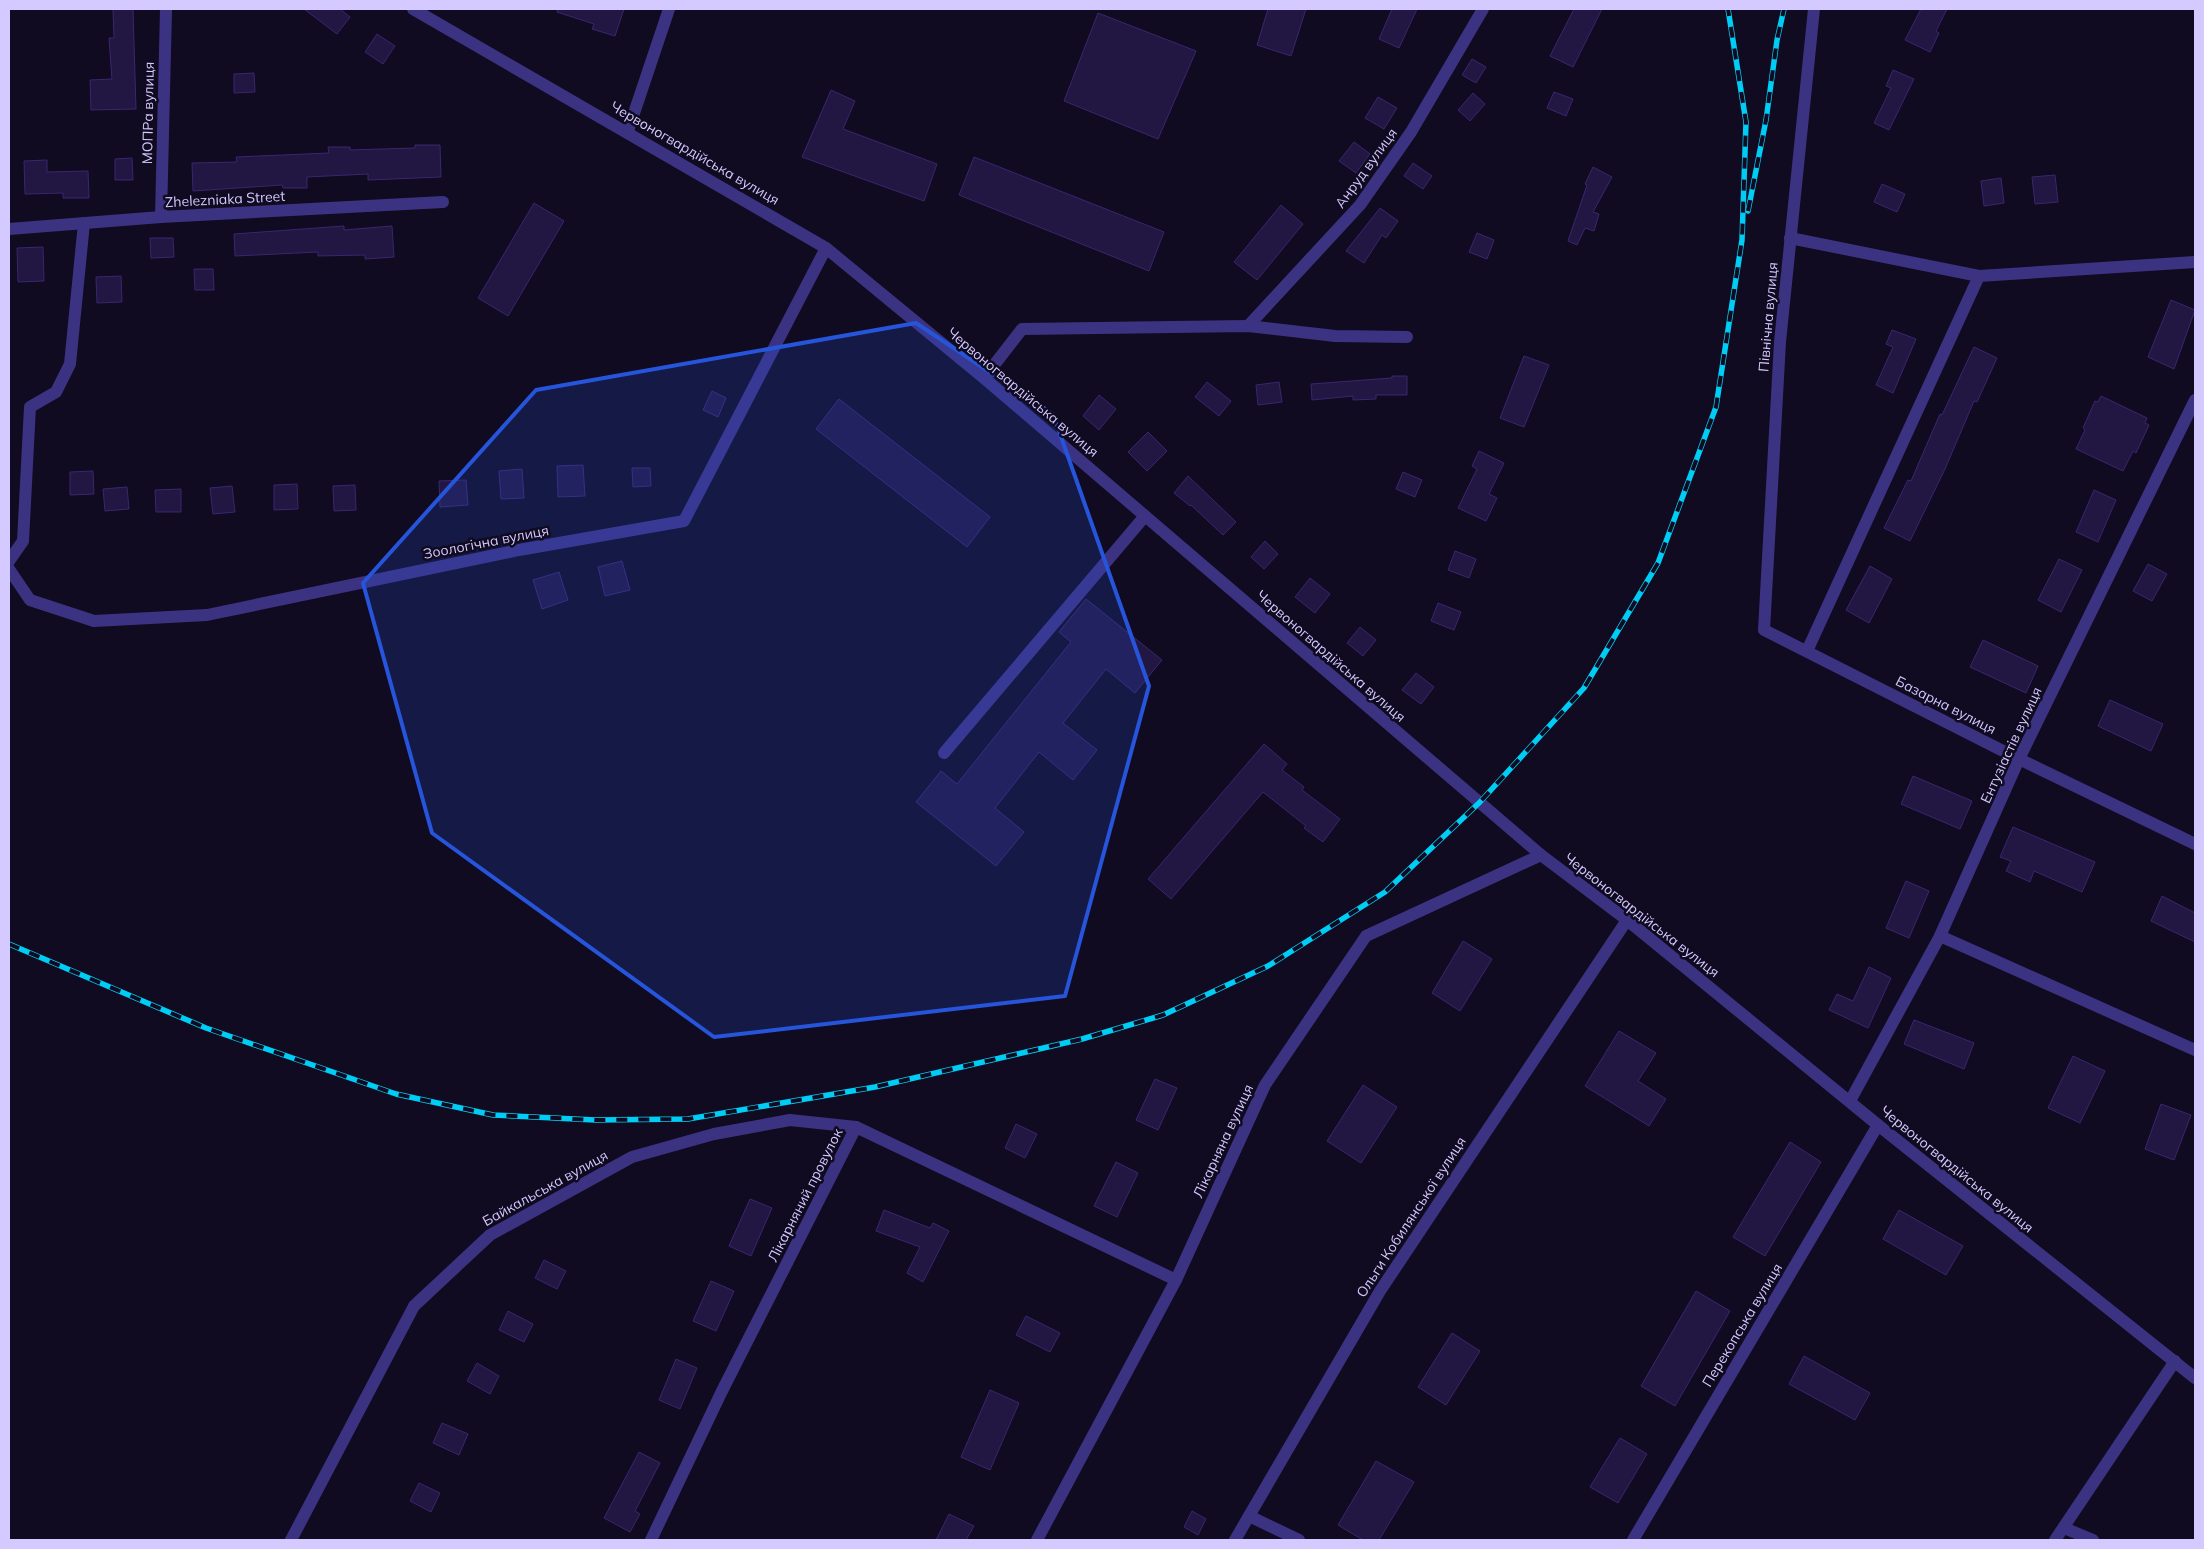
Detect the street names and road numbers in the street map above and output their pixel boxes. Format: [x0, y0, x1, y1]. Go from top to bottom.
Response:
street label: МОПРа вулиця [138, 62, 158, 164]
street label: Червоногвардійська вулиця [607, 97, 783, 209]
street label: Анруд вулиця [1331, 125, 1401, 211]
street label: Zhelezniaka Street [165, 187, 286, 211]
street label: Північна вулиця [1754, 261, 1782, 373]
street label: Червоногвардійська вулиця [944, 323, 1102, 461]
street label: Зоологічна вулиця [422, 521, 550, 563]
street label: Червоногвардійська вулиця [1253, 586, 1409, 726]
street label: Базарна вулиця [1893, 672, 1999, 738]
street label: Ентузіастів вулиця [1976, 684, 2046, 806]
street label: Червоногвардійська вулиця [1561, 849, 1723, 981]
street label: Лікарняна вулиця [1189, 1081, 1257, 1201]
street label: Червоногвардійська вулиця [1877, 1102, 2037, 1236]
street label: Лікарняний провулок [764, 1125, 847, 1265]
street label: Ольги Кобилянської вулиця [1352, 1133, 1470, 1301]
street label: Байкальська вулиця [479, 1146, 611, 1230]
street label: Перекопська вулиця [1698, 1260, 1786, 1390]

